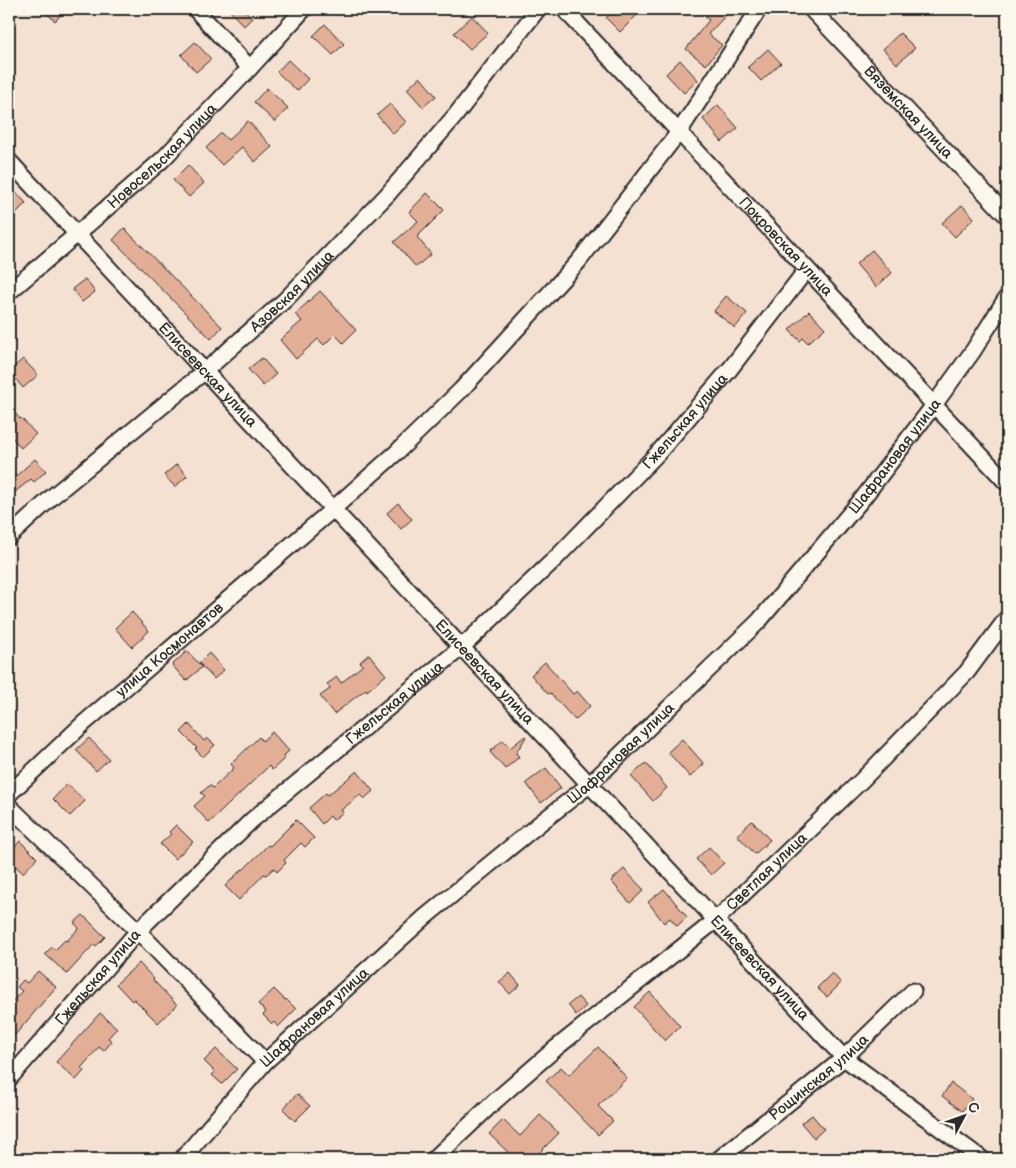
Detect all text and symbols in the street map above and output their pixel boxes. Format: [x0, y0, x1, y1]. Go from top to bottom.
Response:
street label: Вяземская улица [860, 62, 957, 163]
street label: Новосельская улица [104, 99, 221, 213]
street label: Покровская улица [735, 193, 837, 301]
street label: Азовская улица [245, 246, 338, 337]
street label: Елисеевская улица [154, 319, 261, 432]
street label: Гжельская улица [638, 370, 732, 473]
street label: Шафрановая улица [845, 395, 946, 518]
street label: улица Космонавтов [112, 598, 228, 701]
street label: Елисеевская улица [431, 616, 538, 729]
street label: Гжельская улица [342, 657, 448, 749]
street label: Шафрановая улица [564, 699, 679, 808]
street label: Светлая улица [723, 829, 811, 915]
street label: Елисеевская улица [706, 912, 813, 1024]
street label: Гжельская улица [51, 926, 145, 1029]
street label: Шафрановая улица [256, 964, 373, 1072]
street label: Рощинская улица [765, 1030, 873, 1125]
north arrow [938, 1090, 988, 1140]
text: С [964, 1099, 983, 1117]

